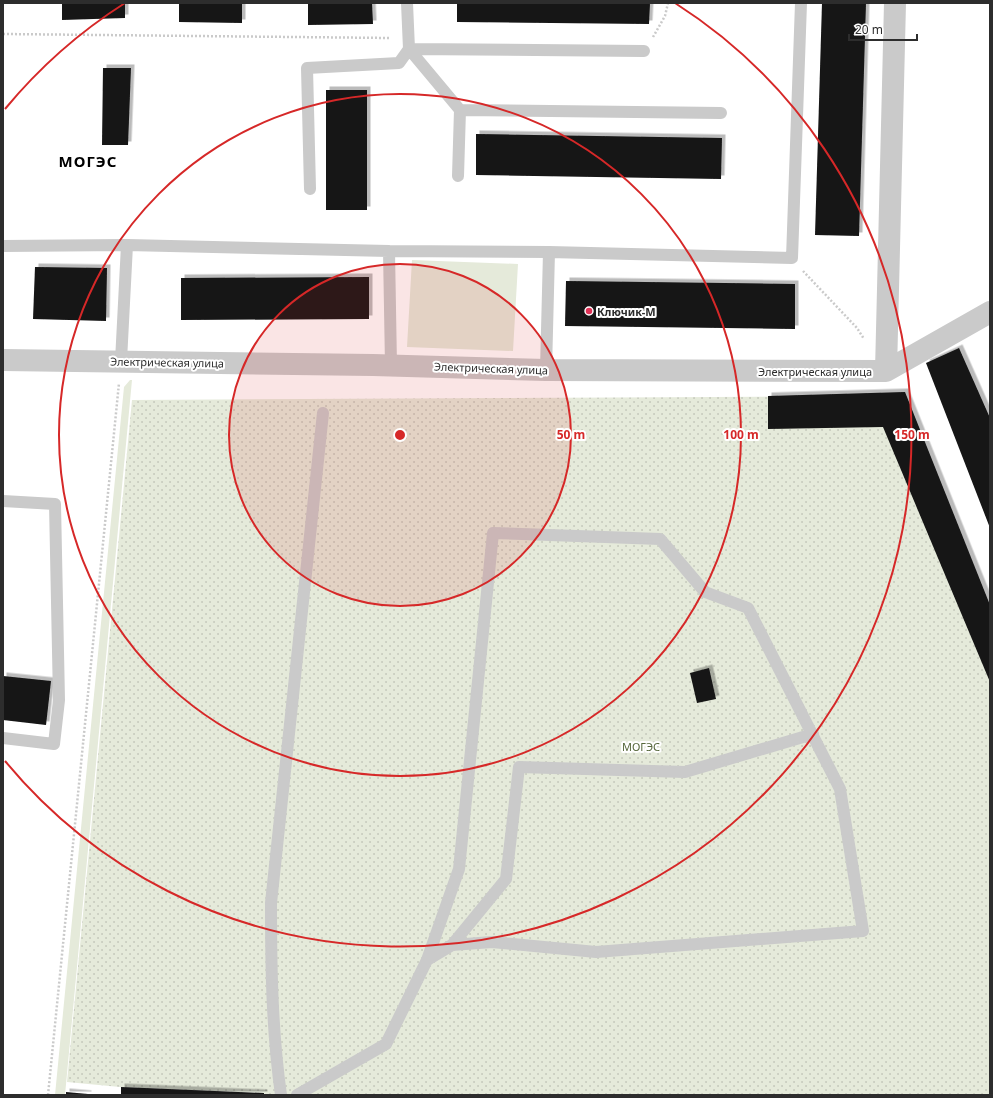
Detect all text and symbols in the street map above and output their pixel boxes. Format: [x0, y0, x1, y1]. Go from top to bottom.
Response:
scale bar [849, 16, 917, 42]
text: 20 m [855, 21, 883, 38]
district label: МОГЭС [59, 151, 117, 171]
place label: Ключик-М [597, 304, 656, 319]
marker: Ключик-М [584, 306, 594, 316]
street label: Электрическая улица [110, 354, 224, 370]
street label: Электрическая улица [434, 359, 548, 377]
street label: Электрическая улица [758, 364, 872, 379]
text: 50 m [557, 426, 585, 443]
text: 100 m [723, 426, 759, 443]
text: 150 m [894, 426, 930, 443]
centre of rings [393, 428, 407, 442]
park label: МОГЭС [622, 739, 660, 754]

